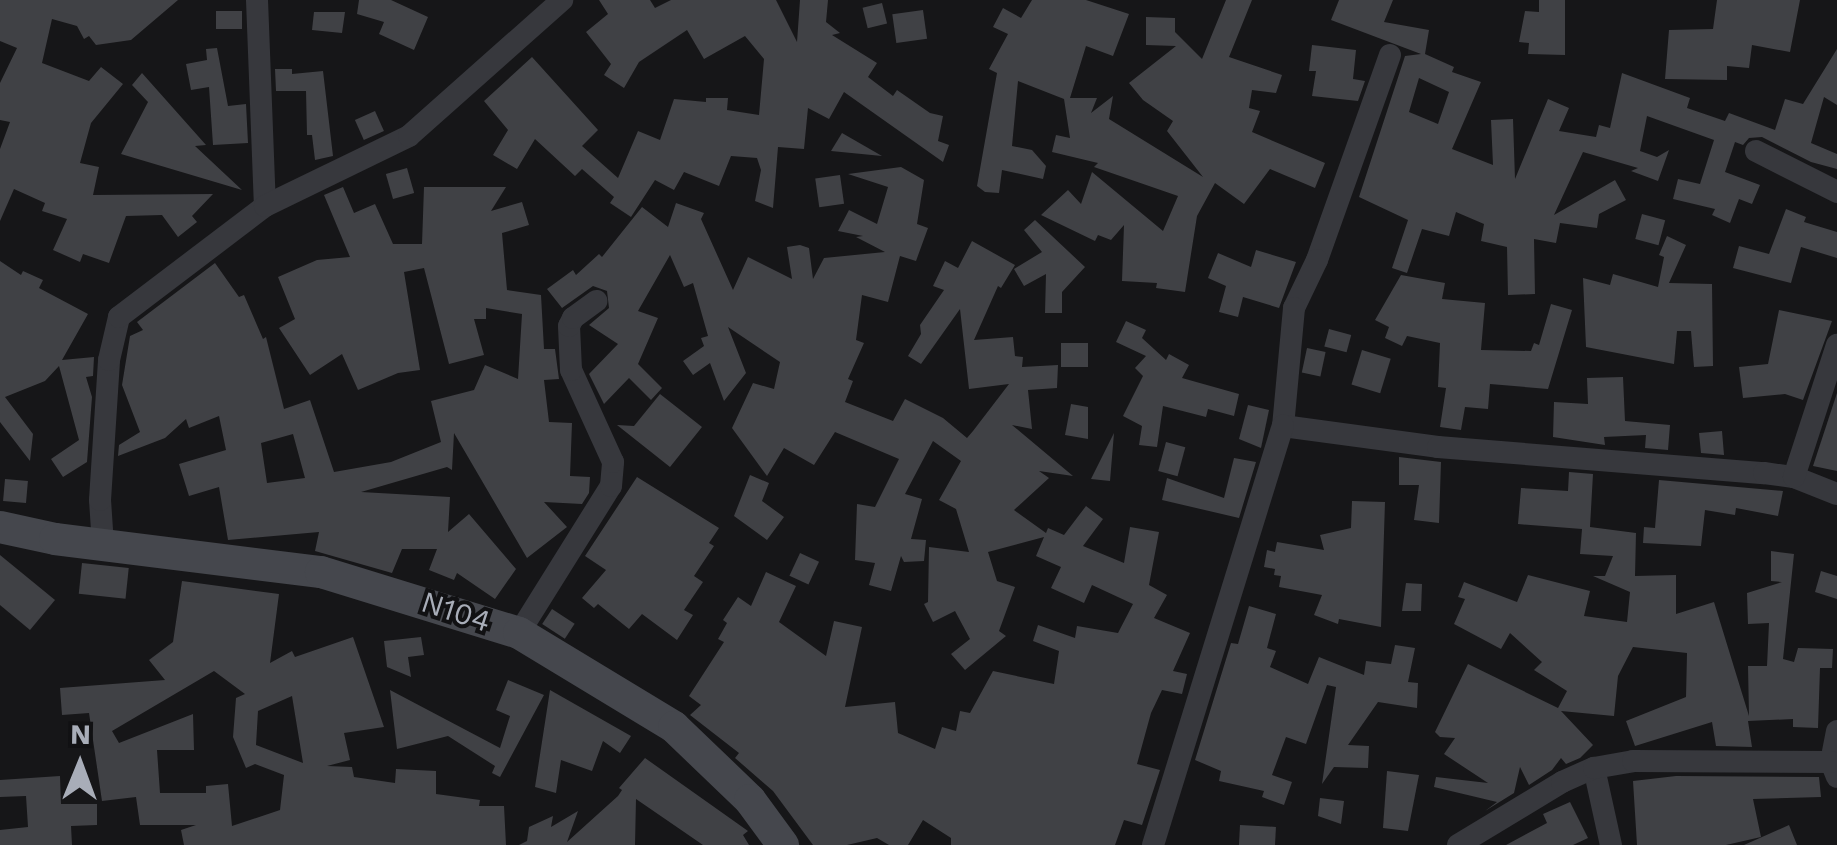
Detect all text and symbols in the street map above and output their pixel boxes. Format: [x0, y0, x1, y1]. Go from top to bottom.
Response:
street label: N104 [417, 584, 495, 640]
north arrow [30, 715, 130, 815]
text: N [70, 718, 91, 751]

